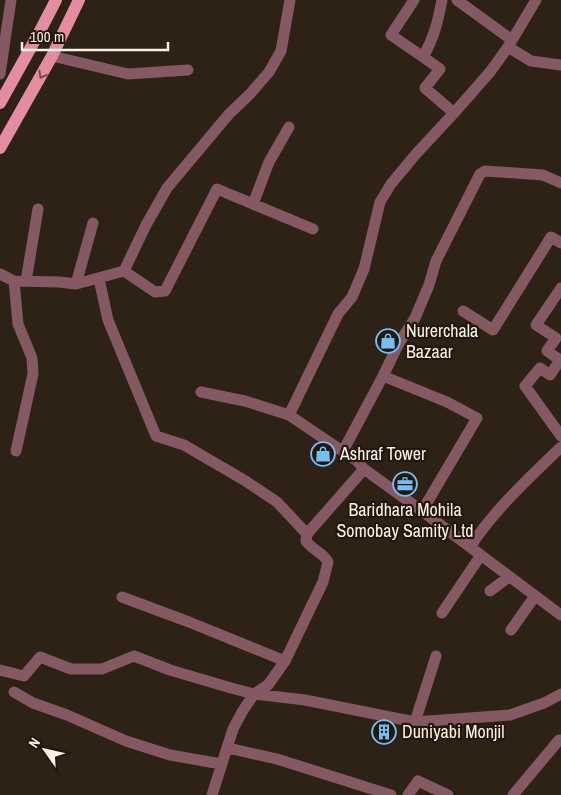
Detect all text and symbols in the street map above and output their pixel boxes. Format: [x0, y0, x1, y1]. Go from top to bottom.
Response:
scale bar [22, 20, 169, 52]
text: 100 m [30, 26, 64, 47]
one-way arrow [38, 70, 48, 79]
place label: Nurerchala Bazaar [406, 318, 478, 364]
shop icon: Nurerchala Bazaar [375, 328, 401, 354]
shop icon: Ashraf Tower [310, 441, 336, 467]
place label: Ashraf Tower [339, 441, 426, 466]
office icon: Baridhara Mohila Somobay Samity Ltd [392, 471, 418, 497]
place label: Baridhara Mohila Somobay Samity Ltd [336, 497, 474, 543]
building icon: Duniyabi Monjil [371, 719, 397, 745]
place label: Duniyabi Monjil [402, 719, 505, 744]
north arrow [20, 725, 70, 775]
text: N [24, 734, 44, 751]

